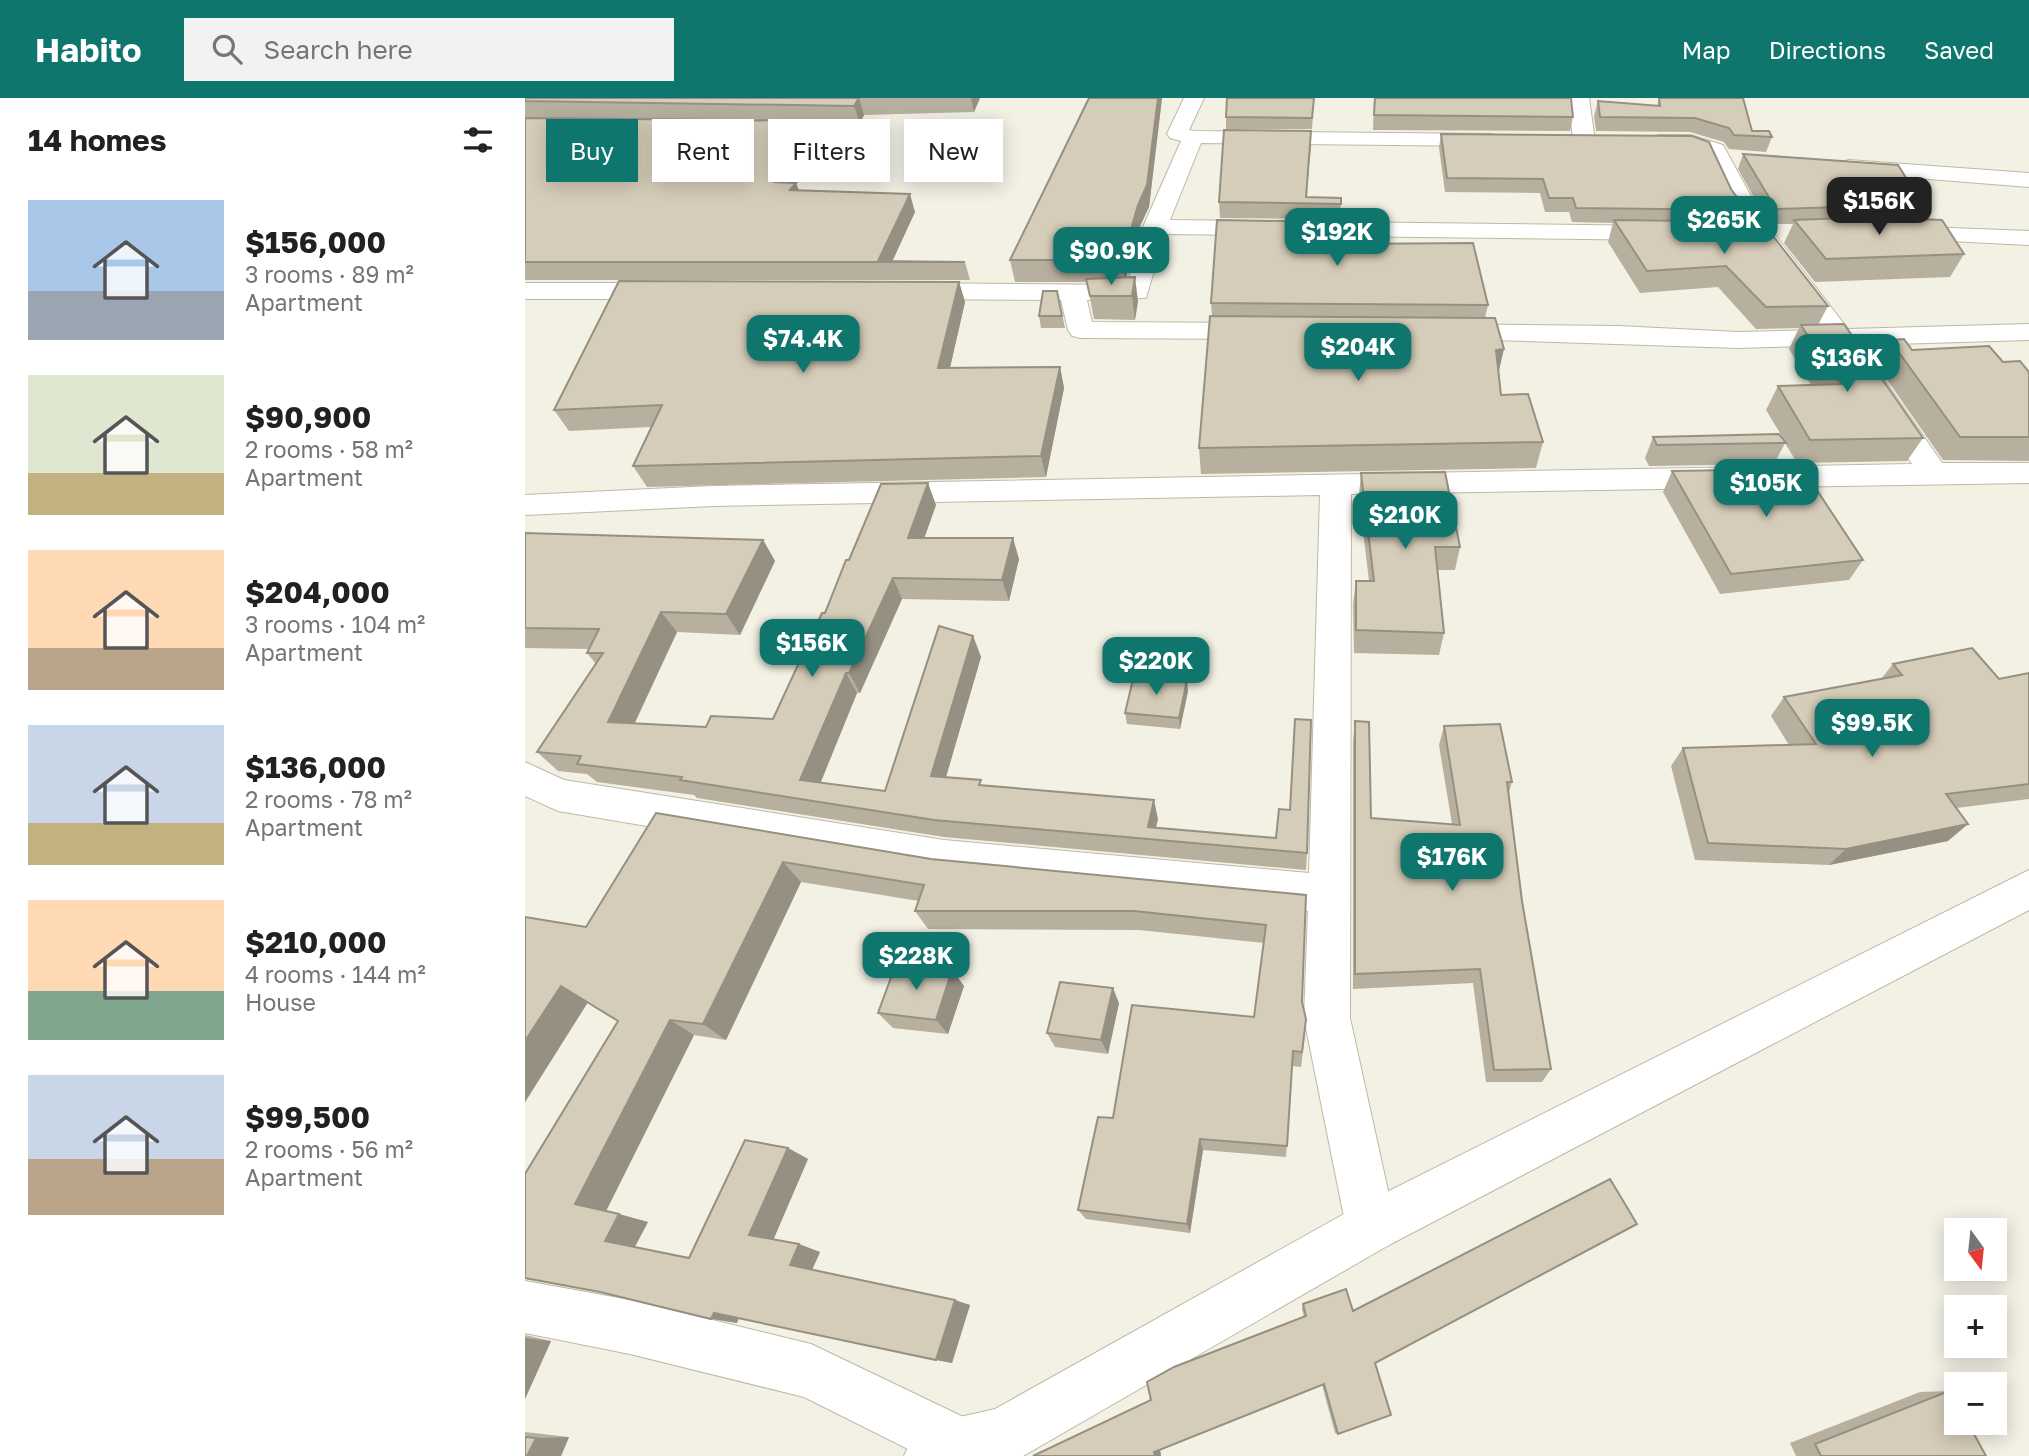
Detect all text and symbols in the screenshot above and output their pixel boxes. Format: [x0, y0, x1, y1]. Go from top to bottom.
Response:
search box [184, 18, 674, 81]
text: Habito [35, 30, 142, 69]
icon: search [208, 30, 246, 68]
text: Search here [264, 34, 413, 65]
text: Map [1682, 35, 1731, 64]
text: Directions [1769, 35, 1886, 64]
text: Saved [1924, 35, 1994, 64]
chip: Buy [546, 119, 638, 182]
chip: Rent [652, 119, 754, 182]
chip: Filters [768, 119, 890, 182]
chip: New [904, 119, 1003, 182]
icon: filters [459, 121, 497, 159]
text: 14 homes [28, 122, 167, 158]
pin: $156K [1830, 178, 1928, 237]
text: $156K [1843, 186, 1915, 214]
pin: $265K [1675, 197, 1773, 256]
text: $265K [1687, 205, 1761, 233]
pin: $192K [1288, 208, 1386, 268]
text: $192K [1301, 217, 1373, 245]
text: $156,000 [245, 224, 386, 260]
icon: home [84, 228, 168, 312]
pin: $90.9K [1054, 228, 1168, 287]
text: $90.9K [1069, 236, 1153, 264]
text: 3 rooms · 89 m² [245, 260, 414, 288]
text: Apartment [245, 288, 363, 316]
pin: $74.4K [746, 316, 860, 375]
text: $74.4K [763, 324, 843, 352]
pin: $204K [1309, 324, 1407, 383]
text: $204K [1320, 332, 1396, 360]
pin: $136K [1798, 334, 1896, 394]
text: $136K [1811, 343, 1883, 371]
text: $90,900 [245, 399, 371, 435]
icon: home [84, 403, 168, 487]
text: 2 rooms · 58 m² [245, 435, 413, 463]
pin: $105K [1717, 460, 1815, 519]
text: Apartment [245, 463, 363, 491]
text: $105K [1730, 468, 1802, 496]
pin: $210K [1356, 491, 1454, 551]
text: $210K [1369, 500, 1441, 528]
text: $204,000 [245, 574, 390, 610]
icon: home [84, 578, 168, 662]
text: 3 rooms · 104 m² [245, 610, 425, 638]
pin: $156K [763, 620, 861, 679]
text: $156K [776, 628, 848, 656]
text: Apartment [245, 638, 363, 666]
pin: $220K [1107, 638, 1205, 697]
text: $220K [1118, 646, 1194, 674]
pin: $99.5K [1815, 700, 1929, 759]
text: $99.5K [1831, 708, 1913, 736]
text: $136,000 [245, 749, 386, 785]
icon: home [84, 753, 168, 837]
text: 2 rooms · 78 m² [245, 785, 412, 813]
text: Apartment [245, 813, 363, 841]
pin: $176K [1403, 834, 1501, 893]
text: $176K [1416, 842, 1488, 870]
text: $210,000 [245, 924, 386, 960]
icon: home [84, 928, 168, 1012]
pin: $228K [867, 932, 965, 992]
text: $228K [879, 941, 953, 969]
text: 4 rooms · 144 m² [245, 960, 426, 988]
text: House [245, 988, 316, 1016]
text: $99,500 [245, 1099, 370, 1135]
icon: home [84, 1103, 168, 1187]
text: 2 rooms · 56 m² [245, 1135, 413, 1163]
text: Apartment [245, 1163, 363, 1191]
north arrow [1944, 1218, 2007, 1281]
map controls [1944, 1218, 2007, 1435]
button: + [1944, 1295, 2007, 1358]
button: − [1944, 1372, 2007, 1435]

